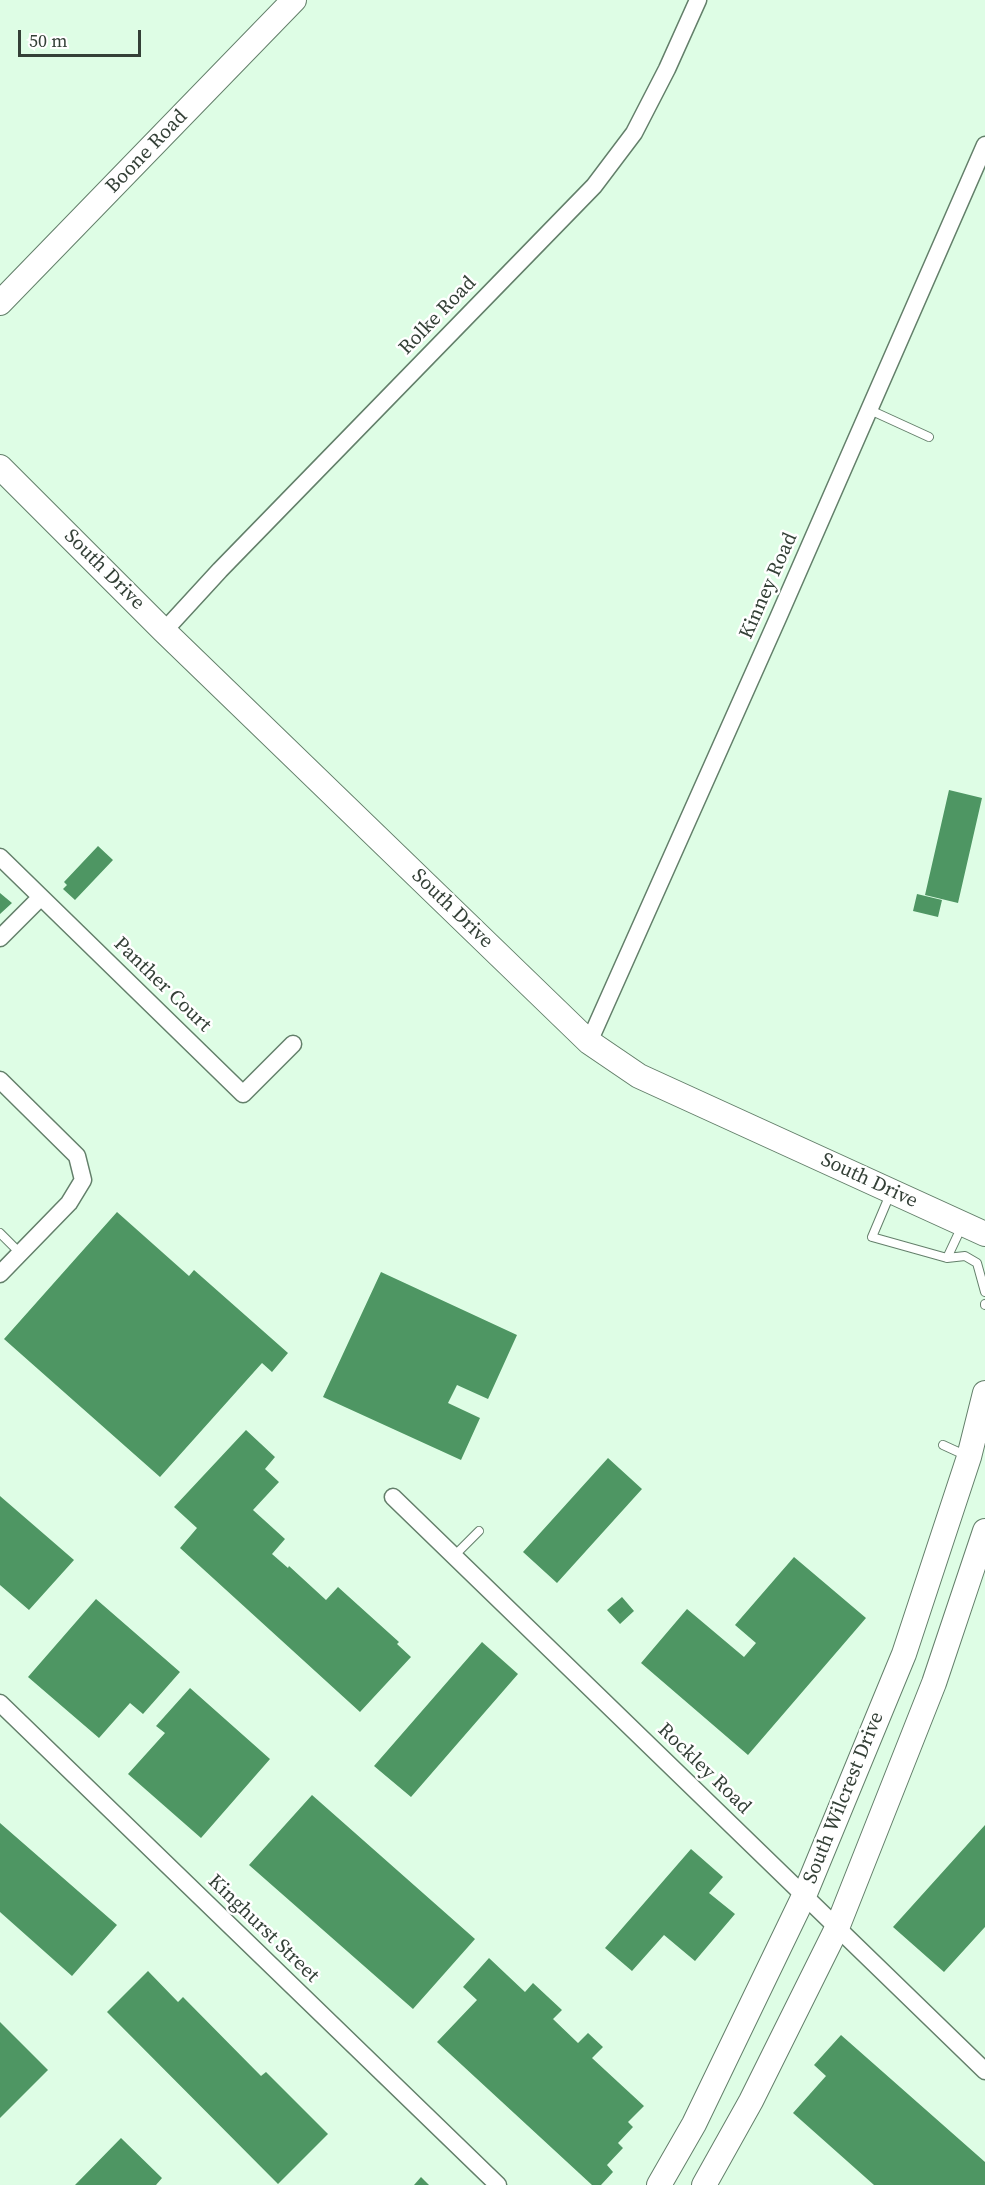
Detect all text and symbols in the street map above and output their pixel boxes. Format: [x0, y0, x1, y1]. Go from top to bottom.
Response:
scale bar [21, 18, 144, 56]
text: 50 m [29, 28, 67, 53]
street label: Boone Road [101, 105, 193, 199]
street label: Rolke Road [395, 272, 481, 360]
street label: South Drive [59, 525, 149, 615]
street label: Kinney Road [735, 529, 803, 643]
street label: South Drive [406, 864, 498, 954]
street label: Panther Court [108, 933, 216, 1037]
street label: South Drive [817, 1148, 921, 1214]
street label: South Wilcrest Drive [799, 1709, 889, 1887]
street label: Rockley Road [652, 1719, 756, 1819]
street label: Kinghurst Street [203, 1870, 323, 1988]

